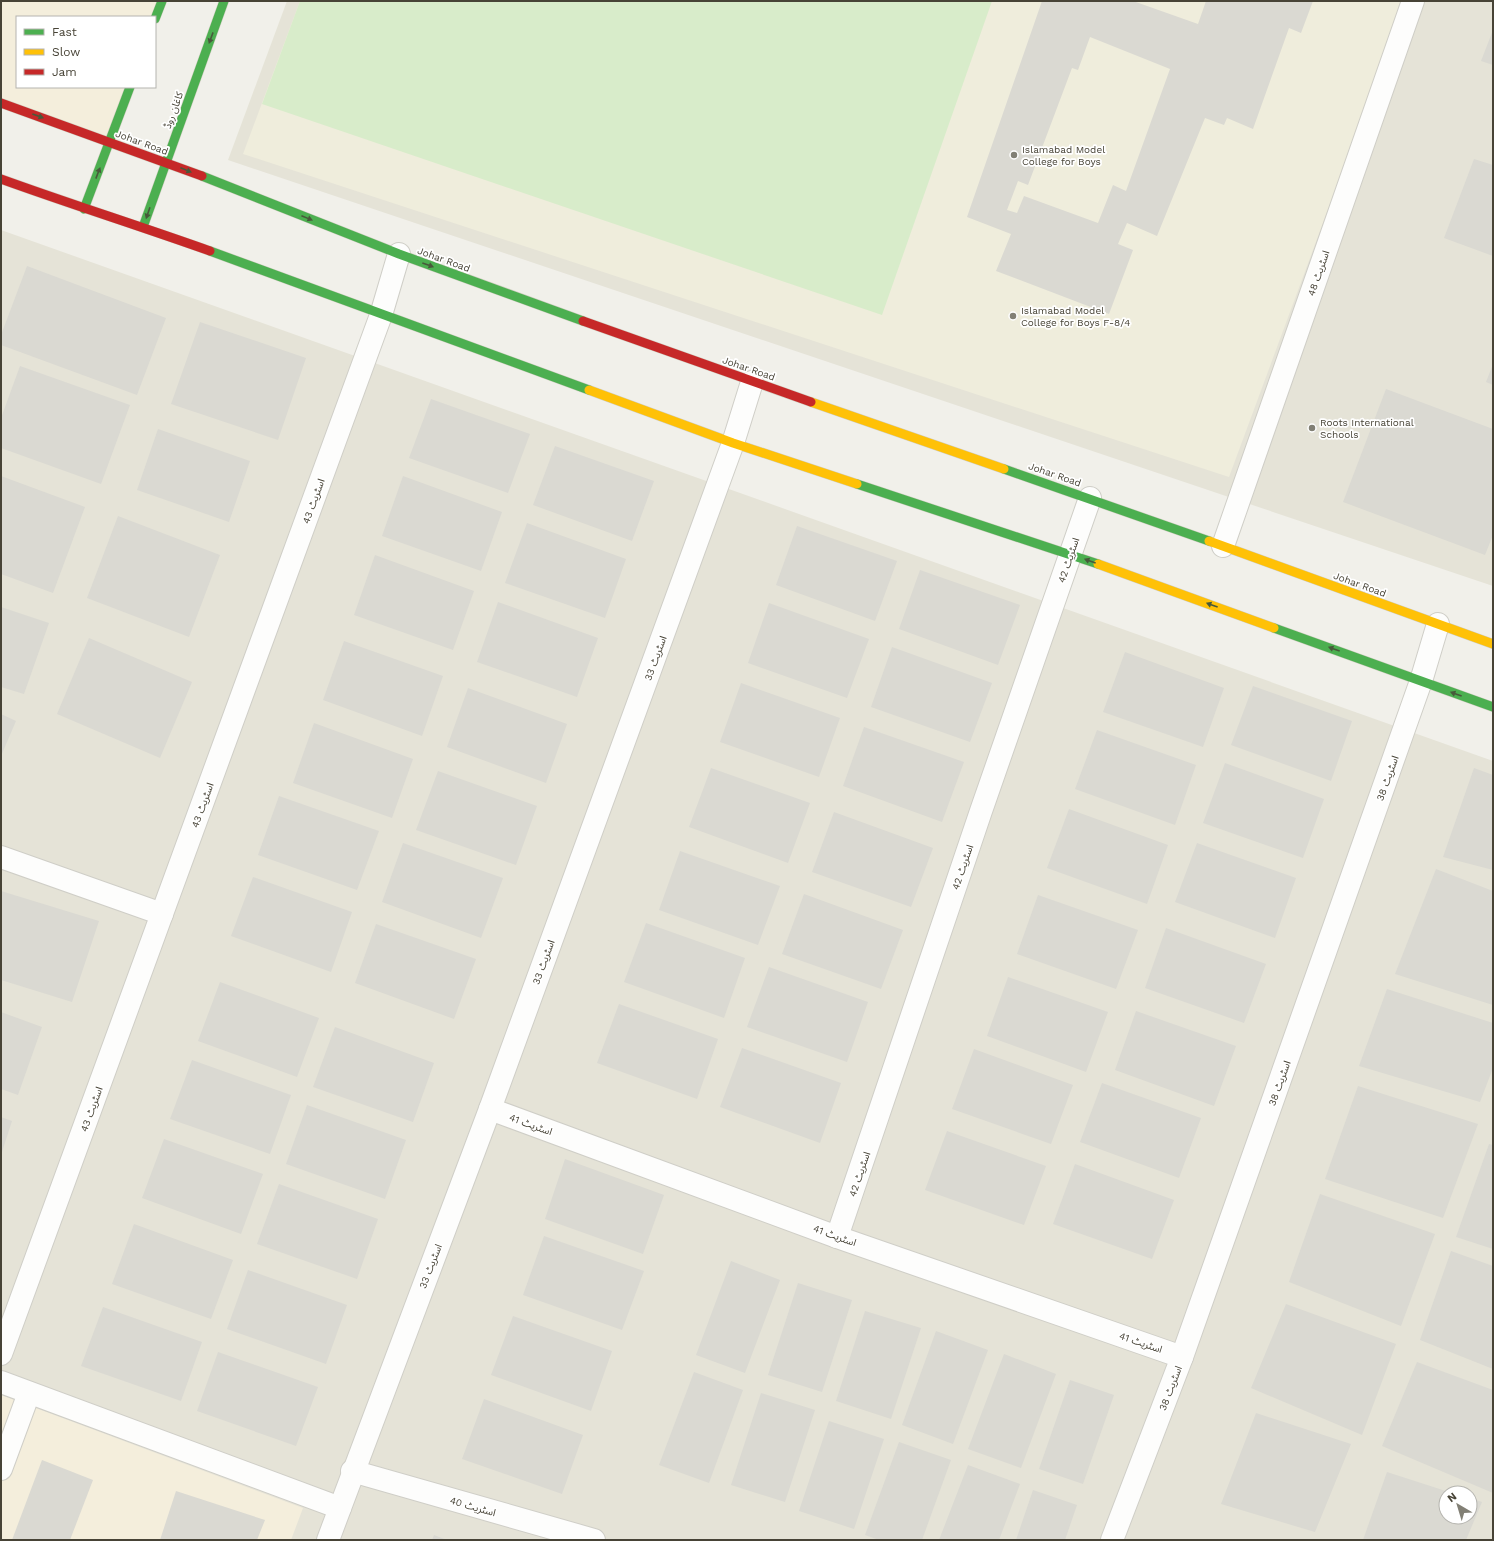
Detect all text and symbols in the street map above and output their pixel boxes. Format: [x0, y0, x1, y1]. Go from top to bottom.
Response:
legend [16, 16, 156, 88]
text: Fast [52, 25, 77, 39]
one-way arrow [208, 32, 214, 44]
text: Slow [52, 45, 80, 59]
text: Jam [52, 65, 77, 79]
street label: کاغان روڈ [162, 90, 186, 130]
one-way arrow [32, 113, 44, 119]
street label: Johar Road [114, 128, 170, 157]
place label: Islamabad Model College for Boys [1022, 144, 1105, 167]
marker: Islamabad Model College for Boys [1009, 150, 1019, 160]
one-way arrow [96, 166, 102, 178]
one-way arrow [180, 168, 192, 174]
one-way arrow [145, 207, 151, 219]
one-way arrow [301, 216, 313, 222]
street label: Johar Road [416, 245, 472, 274]
street label: اسٹریٹ 48 [1306, 249, 1332, 298]
one-way arrow [423, 262, 435, 268]
place label: Islamabad Model College for Boys F-8/4 [1021, 305, 1130, 328]
marker: Islamabad Model College for Boys F-8/4 [1008, 311, 1018, 321]
street label: Johar Road [721, 354, 777, 383]
place label: Roots International Schools [1320, 417, 1414, 440]
marker: Roots International Schools [1307, 423, 1317, 433]
street label: Johar Road [1027, 460, 1083, 489]
street label: اسٹریٹ 43 [300, 477, 328, 525]
street label: اسٹریٹ 42 [1056, 536, 1082, 584]
one-way arrow [1083, 558, 1095, 564]
street label: Johar Road [1332, 570, 1388, 599]
one-way arrow [1205, 602, 1217, 608]
street label: اسٹریٹ 33 [642, 634, 670, 682]
one-way arrow [1328, 646, 1340, 652]
one-way arrow [1450, 690, 1462, 696]
street label: اسٹریٹ 38 [1374, 754, 1402, 802]
street label: اسٹریٹ 43 [189, 781, 217, 829]
street label: اسٹریٹ 42 [950, 843, 976, 891]
street label: اسٹریٹ 33 [530, 938, 558, 986]
street label: اسٹریٹ 38 [1266, 1059, 1294, 1107]
street label: اسٹریٹ 43 [78, 1085, 106, 1133]
street label: اسٹریٹ 41 [508, 1112, 554, 1138]
street label: اسٹریٹ 42 [847, 1150, 873, 1198]
street label: اسٹریٹ 41 [812, 1223, 858, 1249]
street label: اسٹریٹ 33 [417, 1242, 445, 1290]
street label: اسٹریٹ 41 [1118, 1330, 1164, 1356]
street label: اسٹریٹ 38 [1157, 1364, 1185, 1412]
north arrow [1438, 1485, 1478, 1525]
text: N [1445, 1490, 1459, 1505]
street label: اسٹریٹ 40 [448, 1495, 497, 1519]

